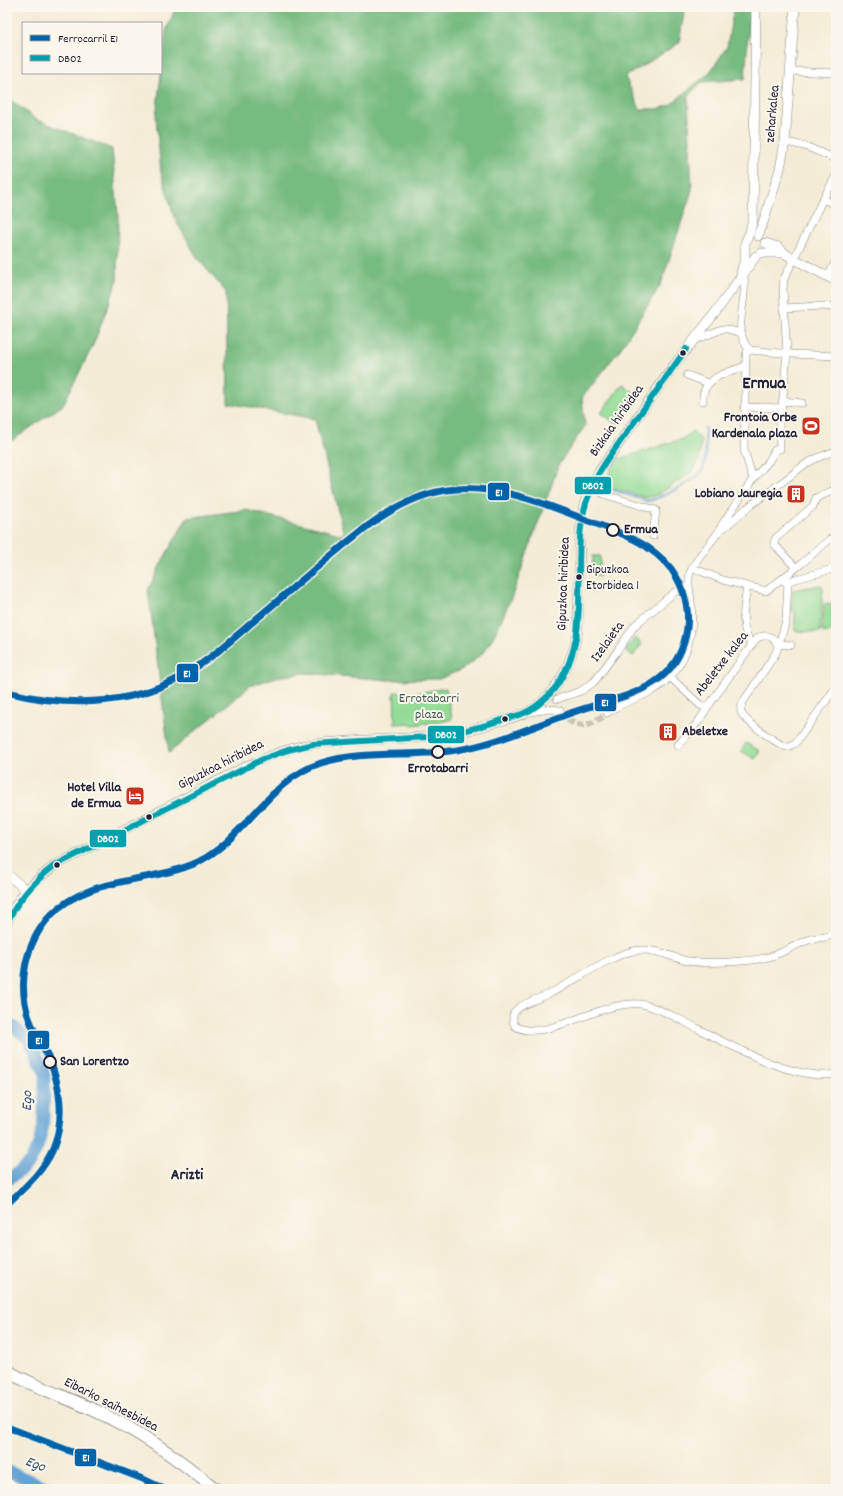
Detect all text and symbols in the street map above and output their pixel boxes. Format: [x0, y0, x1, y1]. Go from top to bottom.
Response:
legend [22, 22, 162, 74]
text: Ferrocarril E1 [58, 31, 118, 48]
text: DB02 [58, 51, 82, 68]
street label: zeharkalea [761, 84, 786, 144]
unlabelled marker [678, 348, 688, 358]
district label: Ermua [742, 372, 786, 397]
street label: Bizkaia hiribidea [585, 381, 649, 461]
place label: Frontoia Orbe Kardenala plaza [712, 408, 798, 444]
sports icon: Frontoia Orbe Kardenala plaza [800, 415, 822, 437]
line badge: DB02 [574, 476, 612, 495]
text: DB02 [582, 479, 604, 495]
line badge: E1 [487, 482, 510, 501]
building icon: Lobiano Jauregia [785, 483, 807, 505]
place label: Lobiano Jauregia [695, 484, 783, 504]
text: E1 [495, 486, 503, 502]
place label: Ermua [624, 520, 659, 540]
marker: Ermua [606, 523, 620, 537]
street label: Gipuzkoa hiribidea [552, 536, 576, 631]
place label: Gipuzkoa Etorbidea 1 [586, 561, 639, 596]
marker: Gipuzkoa Etorbidea 1 [574, 572, 584, 582]
street label: Izelaieta [586, 617, 630, 667]
street label: Abeletxe kalea [690, 627, 754, 701]
line badge: E1 [176, 663, 199, 683]
text: E1 [183, 667, 191, 683]
park label: Errotabarri plaza [399, 689, 460, 725]
line badge: E1 [594, 693, 617, 712]
text: E1 [601, 696, 609, 712]
unlabelled marker [500, 714, 510, 724]
building icon: Abeletxe [657, 721, 679, 743]
place label: Abeletxe [682, 722, 728, 742]
line badge: DB02 [427, 725, 465, 744]
text: DB02 [435, 728, 457, 744]
street label: Gipuzkoa hiribidea [175, 735, 268, 795]
marker: Errotabarri [431, 745, 445, 759]
place label: Errotabarri [408, 759, 469, 779]
place label: Hotel Villa de Ermua [67, 778, 122, 814]
hotel icon: Hotel Villa de Ermua [124, 785, 146, 807]
unlabelled marker [144, 812, 154, 822]
line badge: DB02 [89, 829, 127, 848]
text: DB02 [97, 832, 119, 848]
unlabelled marker [52, 860, 62, 870]
line badge: E1 [27, 1030, 50, 1050]
text: E1 [35, 1034, 43, 1050]
place label: San Lorentzo [60, 1052, 129, 1072]
marker: San Lorentzo [43, 1055, 57, 1069]
water label: Ego [17, 1089, 39, 1111]
district label: Arizti [171, 1164, 203, 1187]
street label: Eibarko saihesbidea [60, 1373, 162, 1438]
line badge: E1 [74, 1448, 97, 1467]
water label: Ego [22, 1451, 50, 1479]
text: E1 [82, 1451, 90, 1467]

